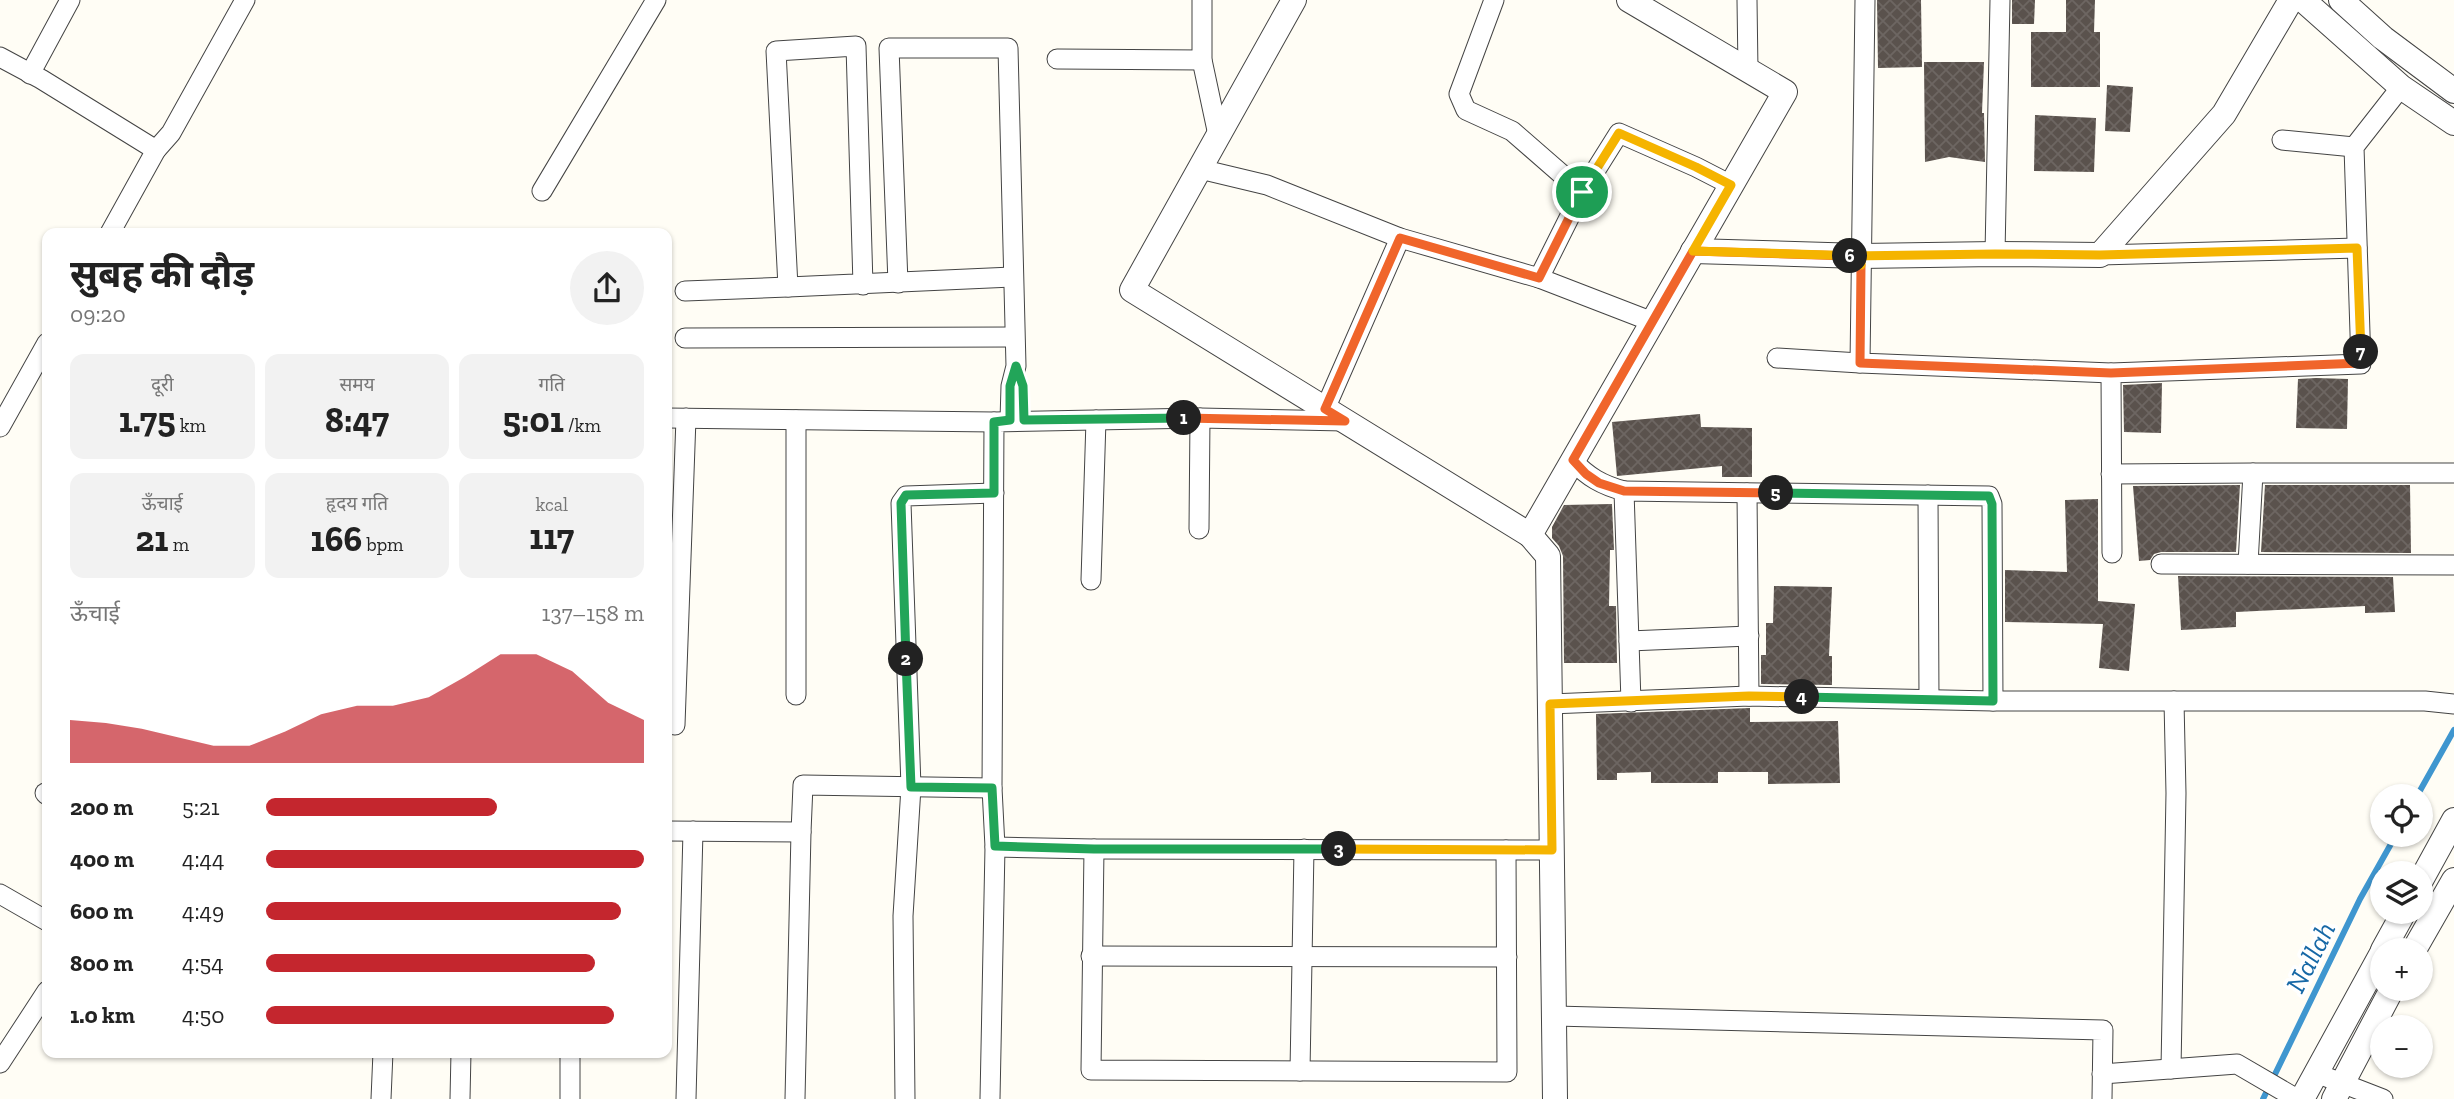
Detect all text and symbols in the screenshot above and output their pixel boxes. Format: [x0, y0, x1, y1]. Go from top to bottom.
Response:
pin [1552, 162, 1612, 222]
icon: arrive [1563, 173, 1601, 211]
pin: 6 [1832, 238, 1868, 274]
text: 6 [1844, 244, 1855, 267]
text: सुबह की दौड़ [70, 251, 254, 297]
button: share [570, 251, 644, 325]
text: 09:20 [70, 300, 126, 328]
pin: 7 [2344, 334, 2378, 370]
text: 7 [2356, 340, 2365, 363]
text: दूरी [151, 373, 174, 396]
text: समय [339, 373, 375, 396]
text: गति [538, 373, 565, 396]
text: 1.75 [119, 399, 175, 441]
text: 8:47 [325, 399, 389, 441]
text: 5:01 [503, 399, 564, 441]
pin: 1 [1166, 400, 1202, 436]
text: 1 [1180, 406, 1187, 429]
text: km [175, 414, 206, 437]
text: /km [564, 414, 601, 437]
pin: 5 [1758, 476, 1794, 510]
text: 5 [1771, 481, 1780, 504]
text: ऊँचाई [142, 492, 183, 515]
text: हृदय गति [326, 492, 388, 515]
text: kcal [535, 493, 568, 516]
text: 117 [529, 516, 574, 558]
text: 21 [136, 518, 168, 560]
text: 166 [311, 518, 362, 560]
text: m [168, 533, 189, 556]
text: bpm [362, 533, 403, 556]
text: ऊँचाई [70, 599, 120, 627]
text: 137–158 m [542, 599, 644, 627]
pin: 2 [888, 642, 923, 676]
text: 2 [900, 647, 911, 670]
pin: 4 [1784, 680, 1820, 714]
text: 4 [1796, 685, 1807, 708]
map controls [2370, 784, 2433, 1078]
button: locate [2370, 784, 2433, 847]
text: 200 m [70, 793, 133, 821]
text: 5:21 [182, 793, 220, 821]
pin: 3 [1322, 832, 1356, 866]
text: 3 [1333, 837, 1344, 860]
text: 400 m [70, 845, 134, 873]
text: 4:44 [182, 845, 224, 873]
button: layers [2370, 861, 2433, 924]
text: 600 m [70, 897, 133, 925]
text: 4:49 [182, 897, 224, 925]
water label: Nallah [2279, 916, 2342, 998]
button: + [2370, 938, 2433, 1001]
text: 800 m [70, 949, 133, 977]
text: 4:54 [182, 949, 224, 977]
text: 1.0 km [70, 1001, 135, 1029]
text: 4:50 [182, 1001, 225, 1029]
button: − [2370, 1015, 2433, 1078]

